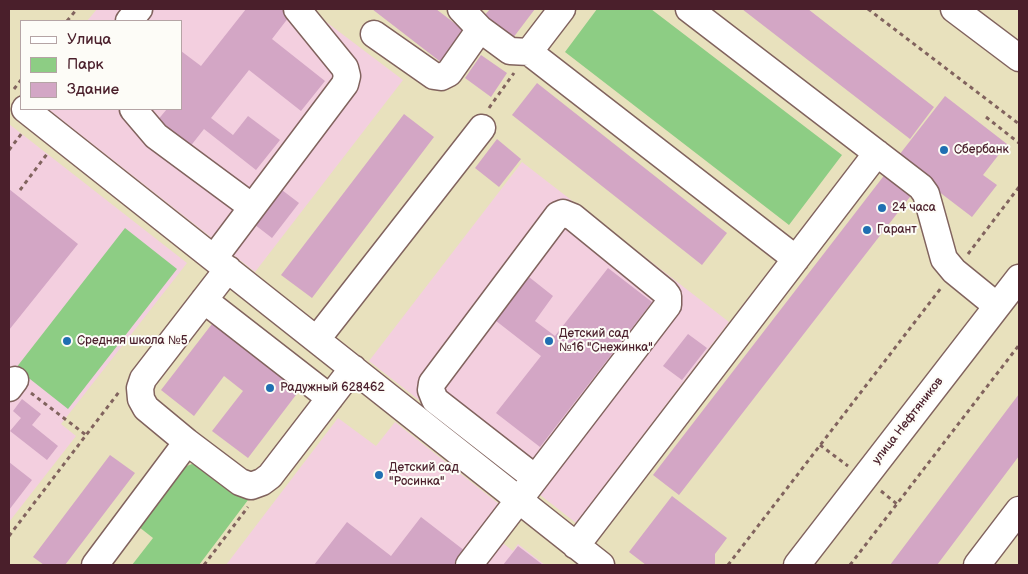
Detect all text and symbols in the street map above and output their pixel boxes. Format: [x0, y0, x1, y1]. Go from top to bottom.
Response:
legend [20, 20, 182, 110]
text: Улица [67, 30, 111, 49]
text: Парк [67, 55, 104, 74]
text: Здание [67, 80, 119, 99]
place label: Сбербанк [954, 143, 1009, 157]
marker: Сбербанк [938, 144, 950, 156]
place label: 24 часа [892, 201, 936, 215]
marker: 24 часа [876, 202, 888, 214]
place label: Гарант [877, 223, 917, 237]
marker: Гарант [861, 224, 873, 236]
place label: Детский сад №16 "Снежинка" [559, 327, 653, 355]
place label: Средняя школа №5 [77, 334, 188, 348]
marker: Средняя школа №5 [61, 335, 73, 347]
marker: Детский сад №16 "Снежинка" [543, 335, 555, 347]
street label: улица Нефтяников [870, 375, 946, 467]
place label: Радужный 628462 [280, 381, 385, 395]
marker: Радужный 628462 [264, 382, 276, 394]
place label: Детский сад "Росинка" [389, 461, 459, 489]
marker: Детский сад "Росинка" [373, 469, 385, 481]

